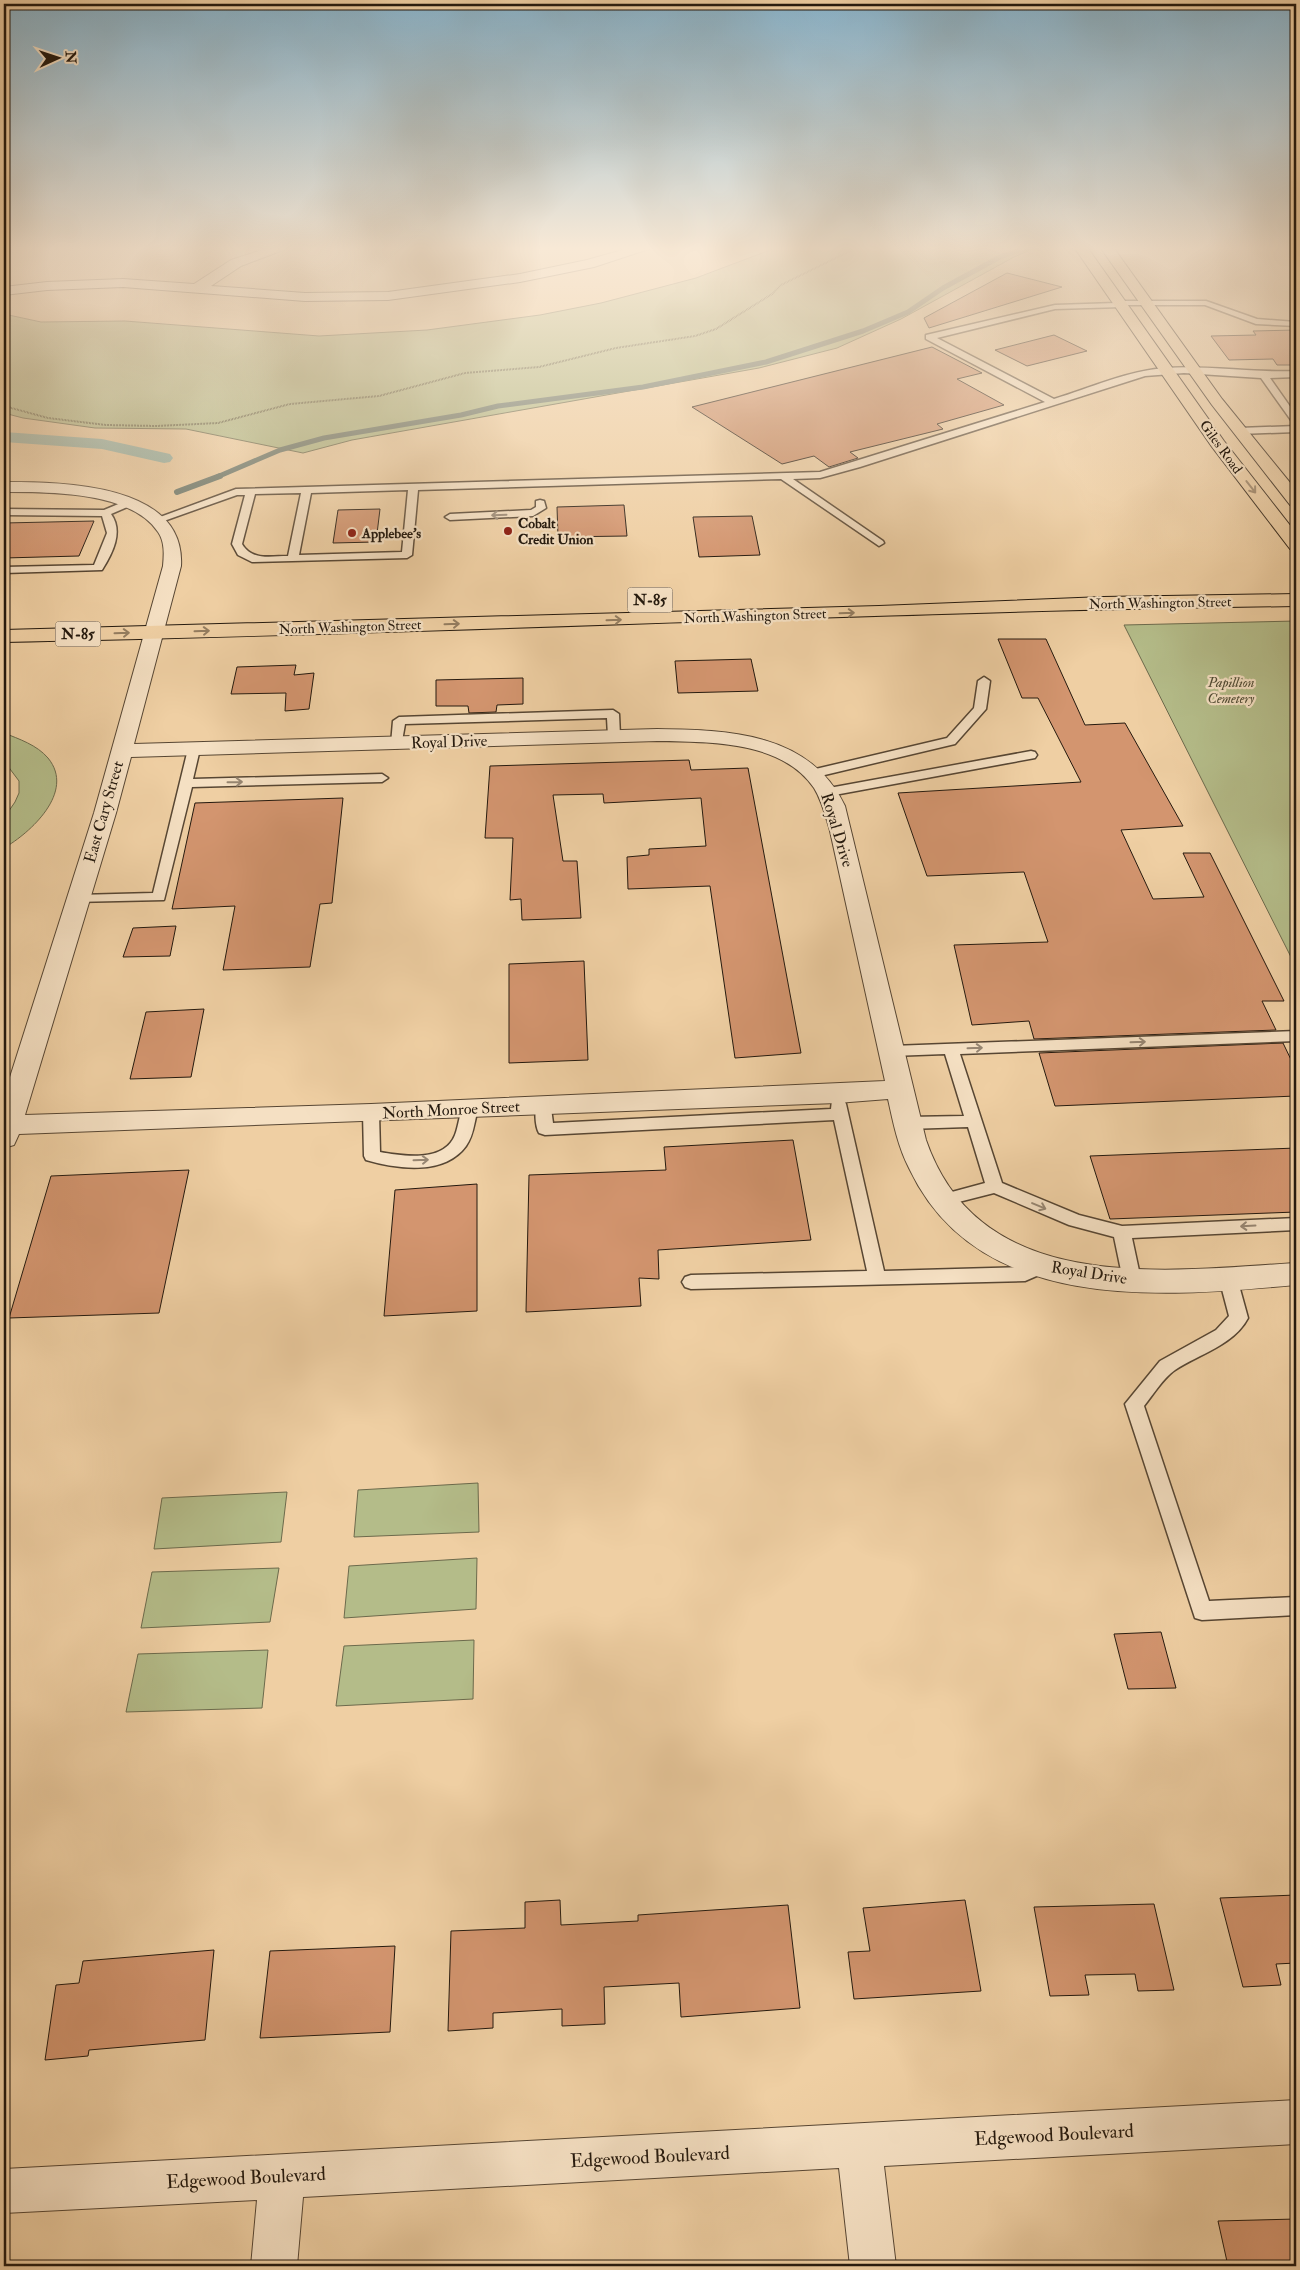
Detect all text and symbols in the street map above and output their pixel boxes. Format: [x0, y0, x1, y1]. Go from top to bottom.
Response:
north arrow [32, 32, 82, 82]
text: N [62, 50, 79, 65]
street label: Giles Road [1196, 417, 1246, 477]
one-way arrow [1245, 480, 1256, 493]
one-way arrow [491, 511, 507, 520]
place label: Cobalt Credit Union [518, 515, 594, 548]
place label: Applebee's [361, 525, 421, 543]
marker: Cobalt Credit Union [502, 525, 514, 537]
marker: Applebee's [346, 527, 358, 539]
road number: N-85 [628, 588, 672, 612]
street label: North Washington Street [1088, 593, 1232, 613]
street label: North Washington Street [683, 605, 827, 627]
one-way arrow [838, 609, 854, 618]
one-way arrow [606, 615, 622, 624]
street label: North Washington Street [278, 616, 422, 638]
one-way arrow [443, 619, 459, 629]
road number: N-85 [56, 622, 100, 646]
one-way arrow [194, 626, 210, 635]
one-way arrow [114, 628, 130, 638]
park label: Papillion Cemetery [1207, 674, 1255, 707]
street label: Royal Drive [410, 731, 488, 753]
street label: East Cary Street [80, 759, 128, 865]
one-way arrow [226, 777, 242, 786]
street label: Royal Drive [816, 790, 858, 870]
one-way arrow [1130, 1037, 1146, 1047]
one-way arrow [967, 1044, 983, 1053]
street label: North Monroe Street [382, 1096, 520, 1124]
one-way arrow [412, 1155, 428, 1164]
one-way arrow [1031, 1202, 1046, 1211]
one-way arrow [1240, 1222, 1256, 1231]
street label: Royal Drive [1050, 1257, 1129, 1289]
street label: Edgewood Boulevard [973, 2119, 1135, 2151]
street label: Edgewood Boulevard [569, 2141, 731, 2173]
street label: Edgewood Boulevard [165, 2162, 327, 2194]

